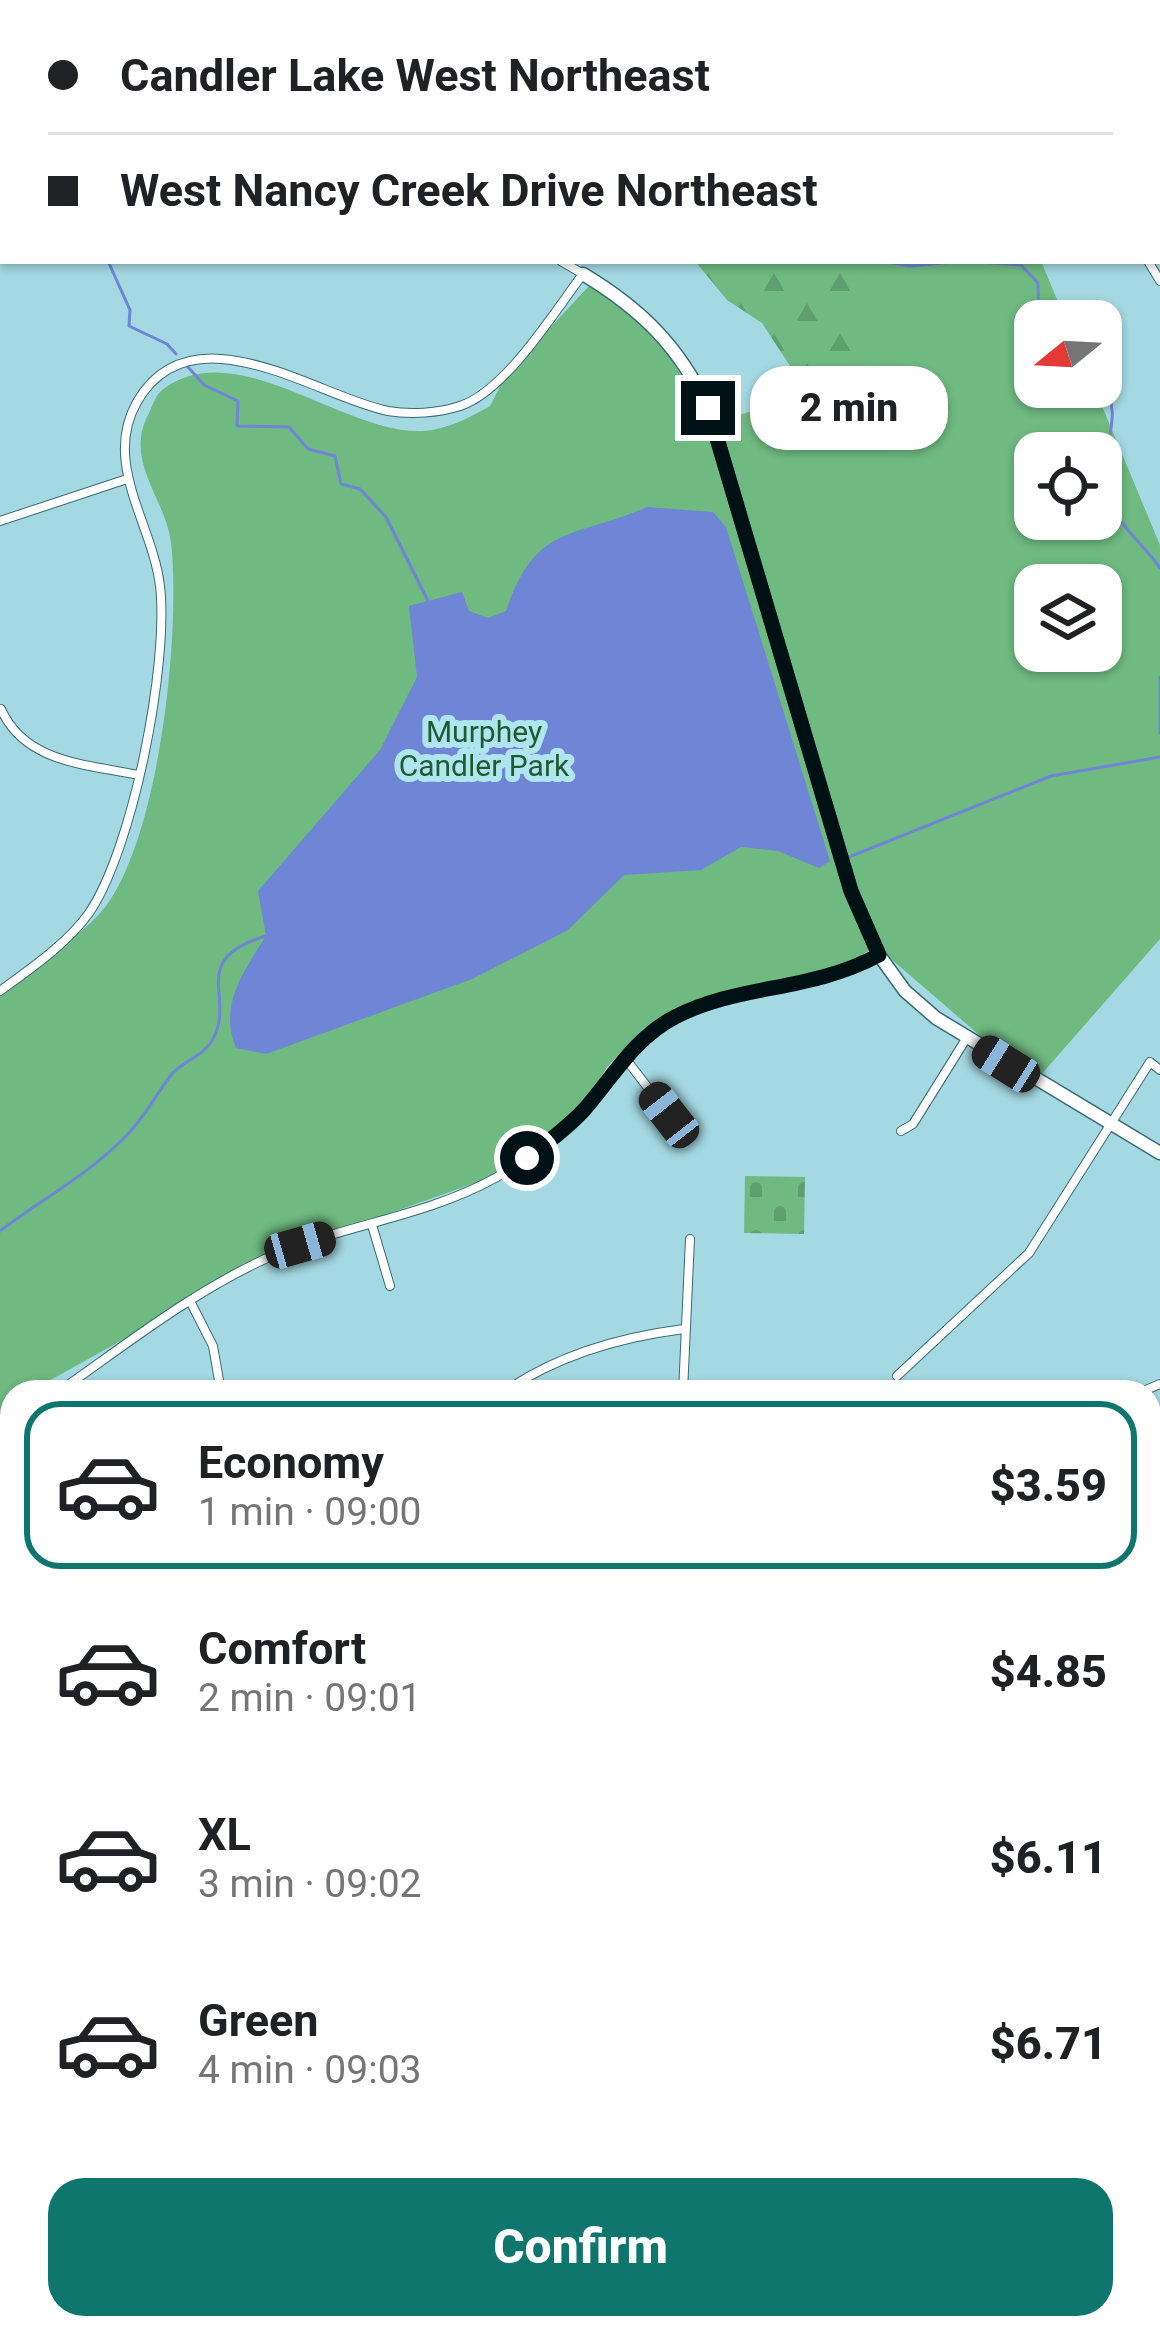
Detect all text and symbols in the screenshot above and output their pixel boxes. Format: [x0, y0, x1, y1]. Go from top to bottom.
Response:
text: Candler Lake West Northeast [120, 49, 710, 102]
text: West Nancy Creek Drive Northeast [120, 164, 818, 217]
north arrow [1014, 300, 1122, 408]
map controls [1014, 300, 1122, 672]
callout: 2 min [750, 366, 948, 450]
route end [681, 381, 735, 435]
text: 2 min [800, 385, 898, 431]
button: locate [1014, 432, 1122, 540]
button: layers [1014, 564, 1122, 672]
park label: Murphey Candler Park [399, 714, 570, 783]
car [966, 1030, 1046, 1098]
car [633, 1076, 705, 1154]
route start [500, 1131, 554, 1185]
car [260, 1218, 340, 1272]
icon: car [54, 1431, 162, 1539]
text: Economy [198, 1436, 384, 1489]
text: $3.59 [990, 1459, 1107, 1512]
text: 1 min · 09:00 [198, 1489, 421, 1535]
icon: car [54, 1617, 162, 1725]
text: Comfort [198, 1622, 366, 1675]
text: $4.85 [990, 1645, 1107, 1698]
text: 2 min · 09:01 [198, 1675, 421, 1721]
icon: car [54, 1803, 162, 1911]
text: XL [198, 1808, 251, 1861]
text: $6.11 [990, 1831, 1107, 1884]
text: 3 min · 09:02 [198, 1861, 421, 1907]
icon: car [54, 1989, 162, 2097]
text: Green [198, 1994, 319, 2047]
text: $6.71 [990, 2017, 1107, 2070]
text: 4 min · 09:03 [198, 2047, 421, 2093]
button: Confirm [48, 2178, 1113, 2316]

